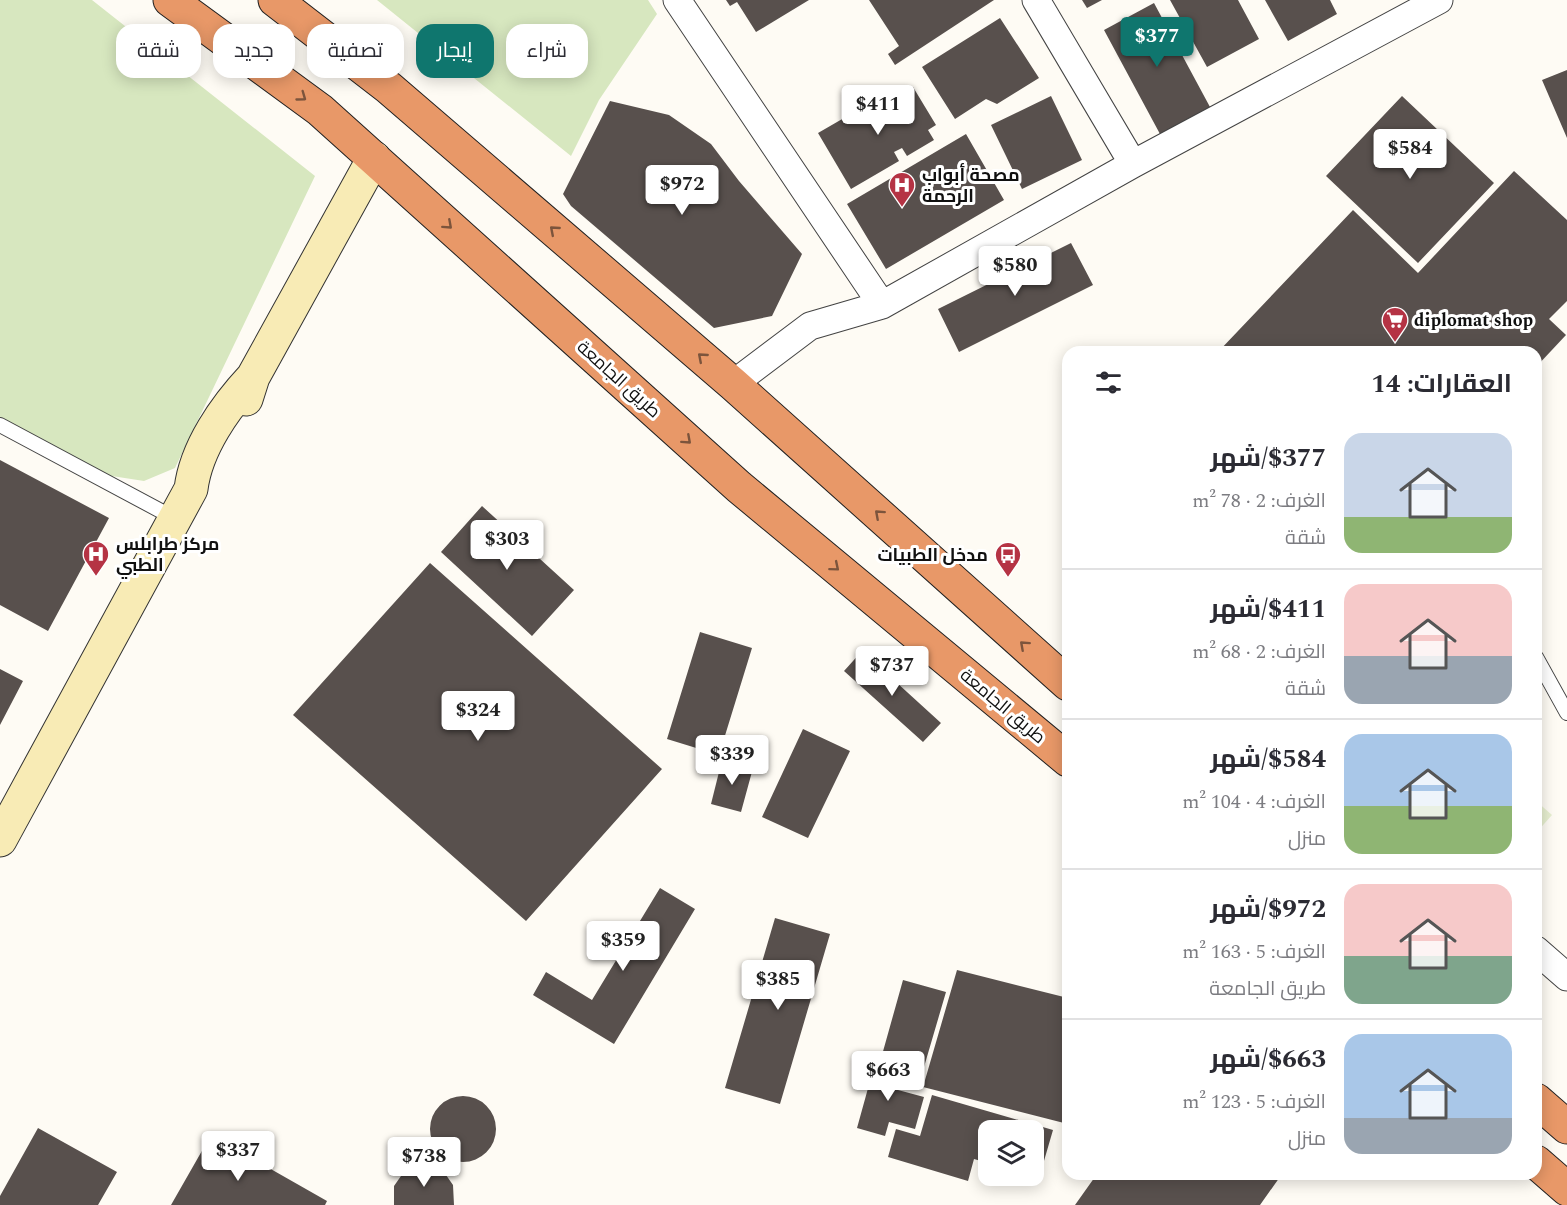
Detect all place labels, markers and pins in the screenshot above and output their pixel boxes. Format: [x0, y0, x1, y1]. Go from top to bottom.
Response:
pin: $377 [1121, 17, 1193, 68]
pin: $411 [842, 85, 914, 136]
pin: $584 [1374, 129, 1446, 180]
place label: مصحة أبواب الرحمة [922, 162, 1020, 210]
pin: $972 [646, 165, 718, 216]
hospital icon: مصحة أبواب الرحمة [887, 170, 917, 208]
pin: $580 [979, 246, 1051, 297]
supermarket icon: diplomat shop [1380, 305, 1410, 343]
place label: diplomat shop [1414, 307, 1533, 334]
pin: $303 [471, 520, 543, 571]
place label: مركز طرابلس الطبي [116, 531, 219, 580]
hospital icon: مركز طرابلس الطبي [81, 539, 111, 577]
bus stop icon: مدخل الطبيات [993, 540, 1023, 578]
place label: مدخل الطبيات [877, 542, 988, 569]
pin: $737 [856, 646, 928, 697]
pin: $324 [442, 691, 514, 742]
pin: $339 [696, 735, 768, 786]
pin: $359 [587, 921, 659, 972]
pin: $385 [742, 960, 814, 1011]
pin: $663 [852, 1051, 924, 1102]
pin: $337 [202, 1131, 274, 1182]
pin: $738 [388, 1137, 460, 1188]

